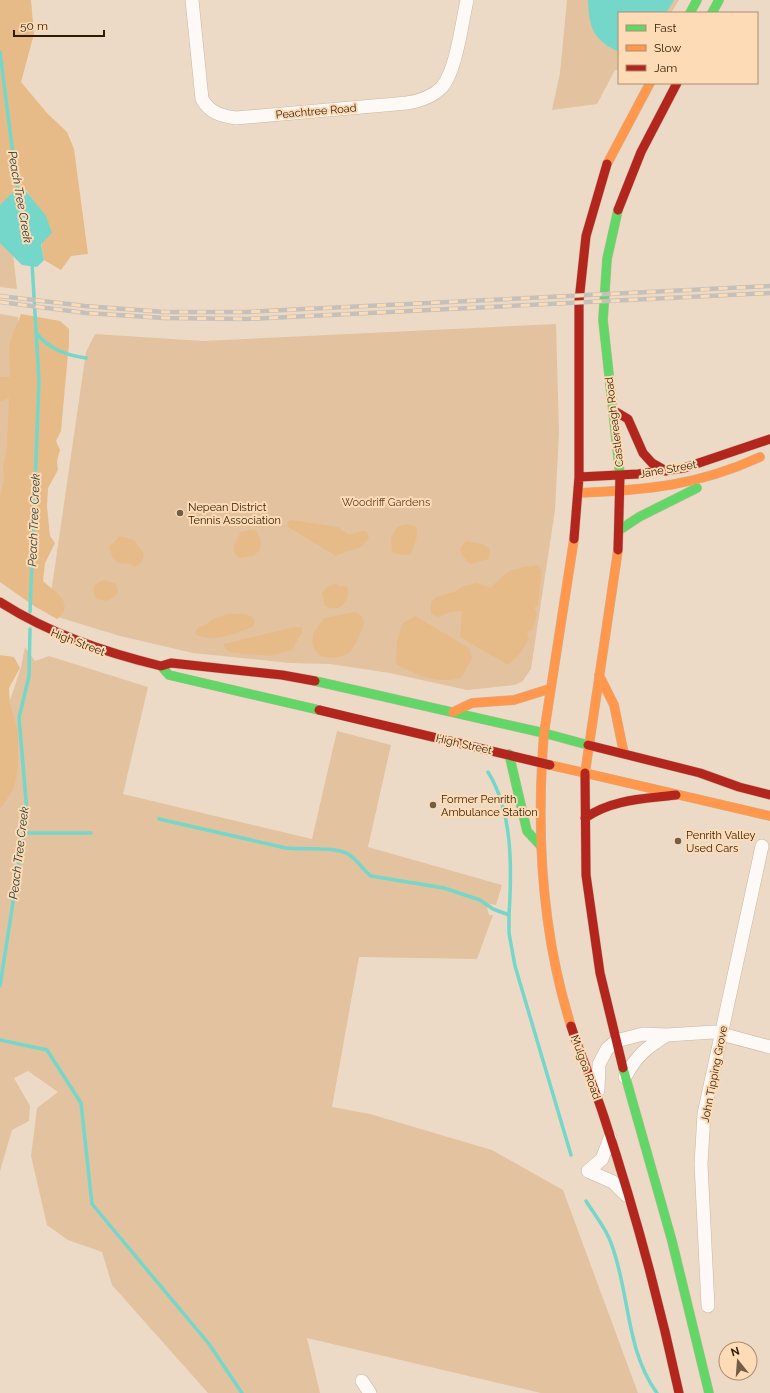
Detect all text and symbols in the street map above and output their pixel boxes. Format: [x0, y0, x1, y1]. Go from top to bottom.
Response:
scale bar [14, 12, 104, 38]
legend [618, 12, 758, 84]
text: 50 m [20, 19, 48, 33]
text: Fast [654, 21, 677, 35]
text: Slow [654, 41, 681, 55]
text: Jam [654, 61, 677, 75]
street label: Peachtree Road [275, 101, 357, 122]
water label: Peach Tree Creek [5, 150, 35, 245]
street label: Castlereagh Road [603, 376, 626, 468]
street label: Jane Street [639, 458, 698, 481]
water label: Peach Tree Creek [25, 473, 43, 567]
park label: Woodriff Gardens [342, 496, 430, 509]
place label: Nepean District Tennis Association [188, 501, 281, 527]
marker: Nepean District Tennis Association [175, 508, 185, 518]
street label: High Street [49, 626, 107, 659]
street label: High Street [435, 732, 493, 757]
place label: Former Penrith Ambulance Station [441, 793, 538, 819]
marker: Former Penrith Ambulance Station [428, 800, 438, 810]
water label: Peach Tree Creek [6, 805, 32, 900]
place label: Penrith Valley Used Cars [686, 829, 756, 855]
marker: Penrith Valley Used Cars [673, 836, 683, 846]
street label: John Tipping Grove [699, 1024, 730, 1124]
street label: Mulgoa Road [568, 1033, 603, 1101]
north arrow [718, 1341, 758, 1381]
text: N [729, 1344, 741, 1359]

